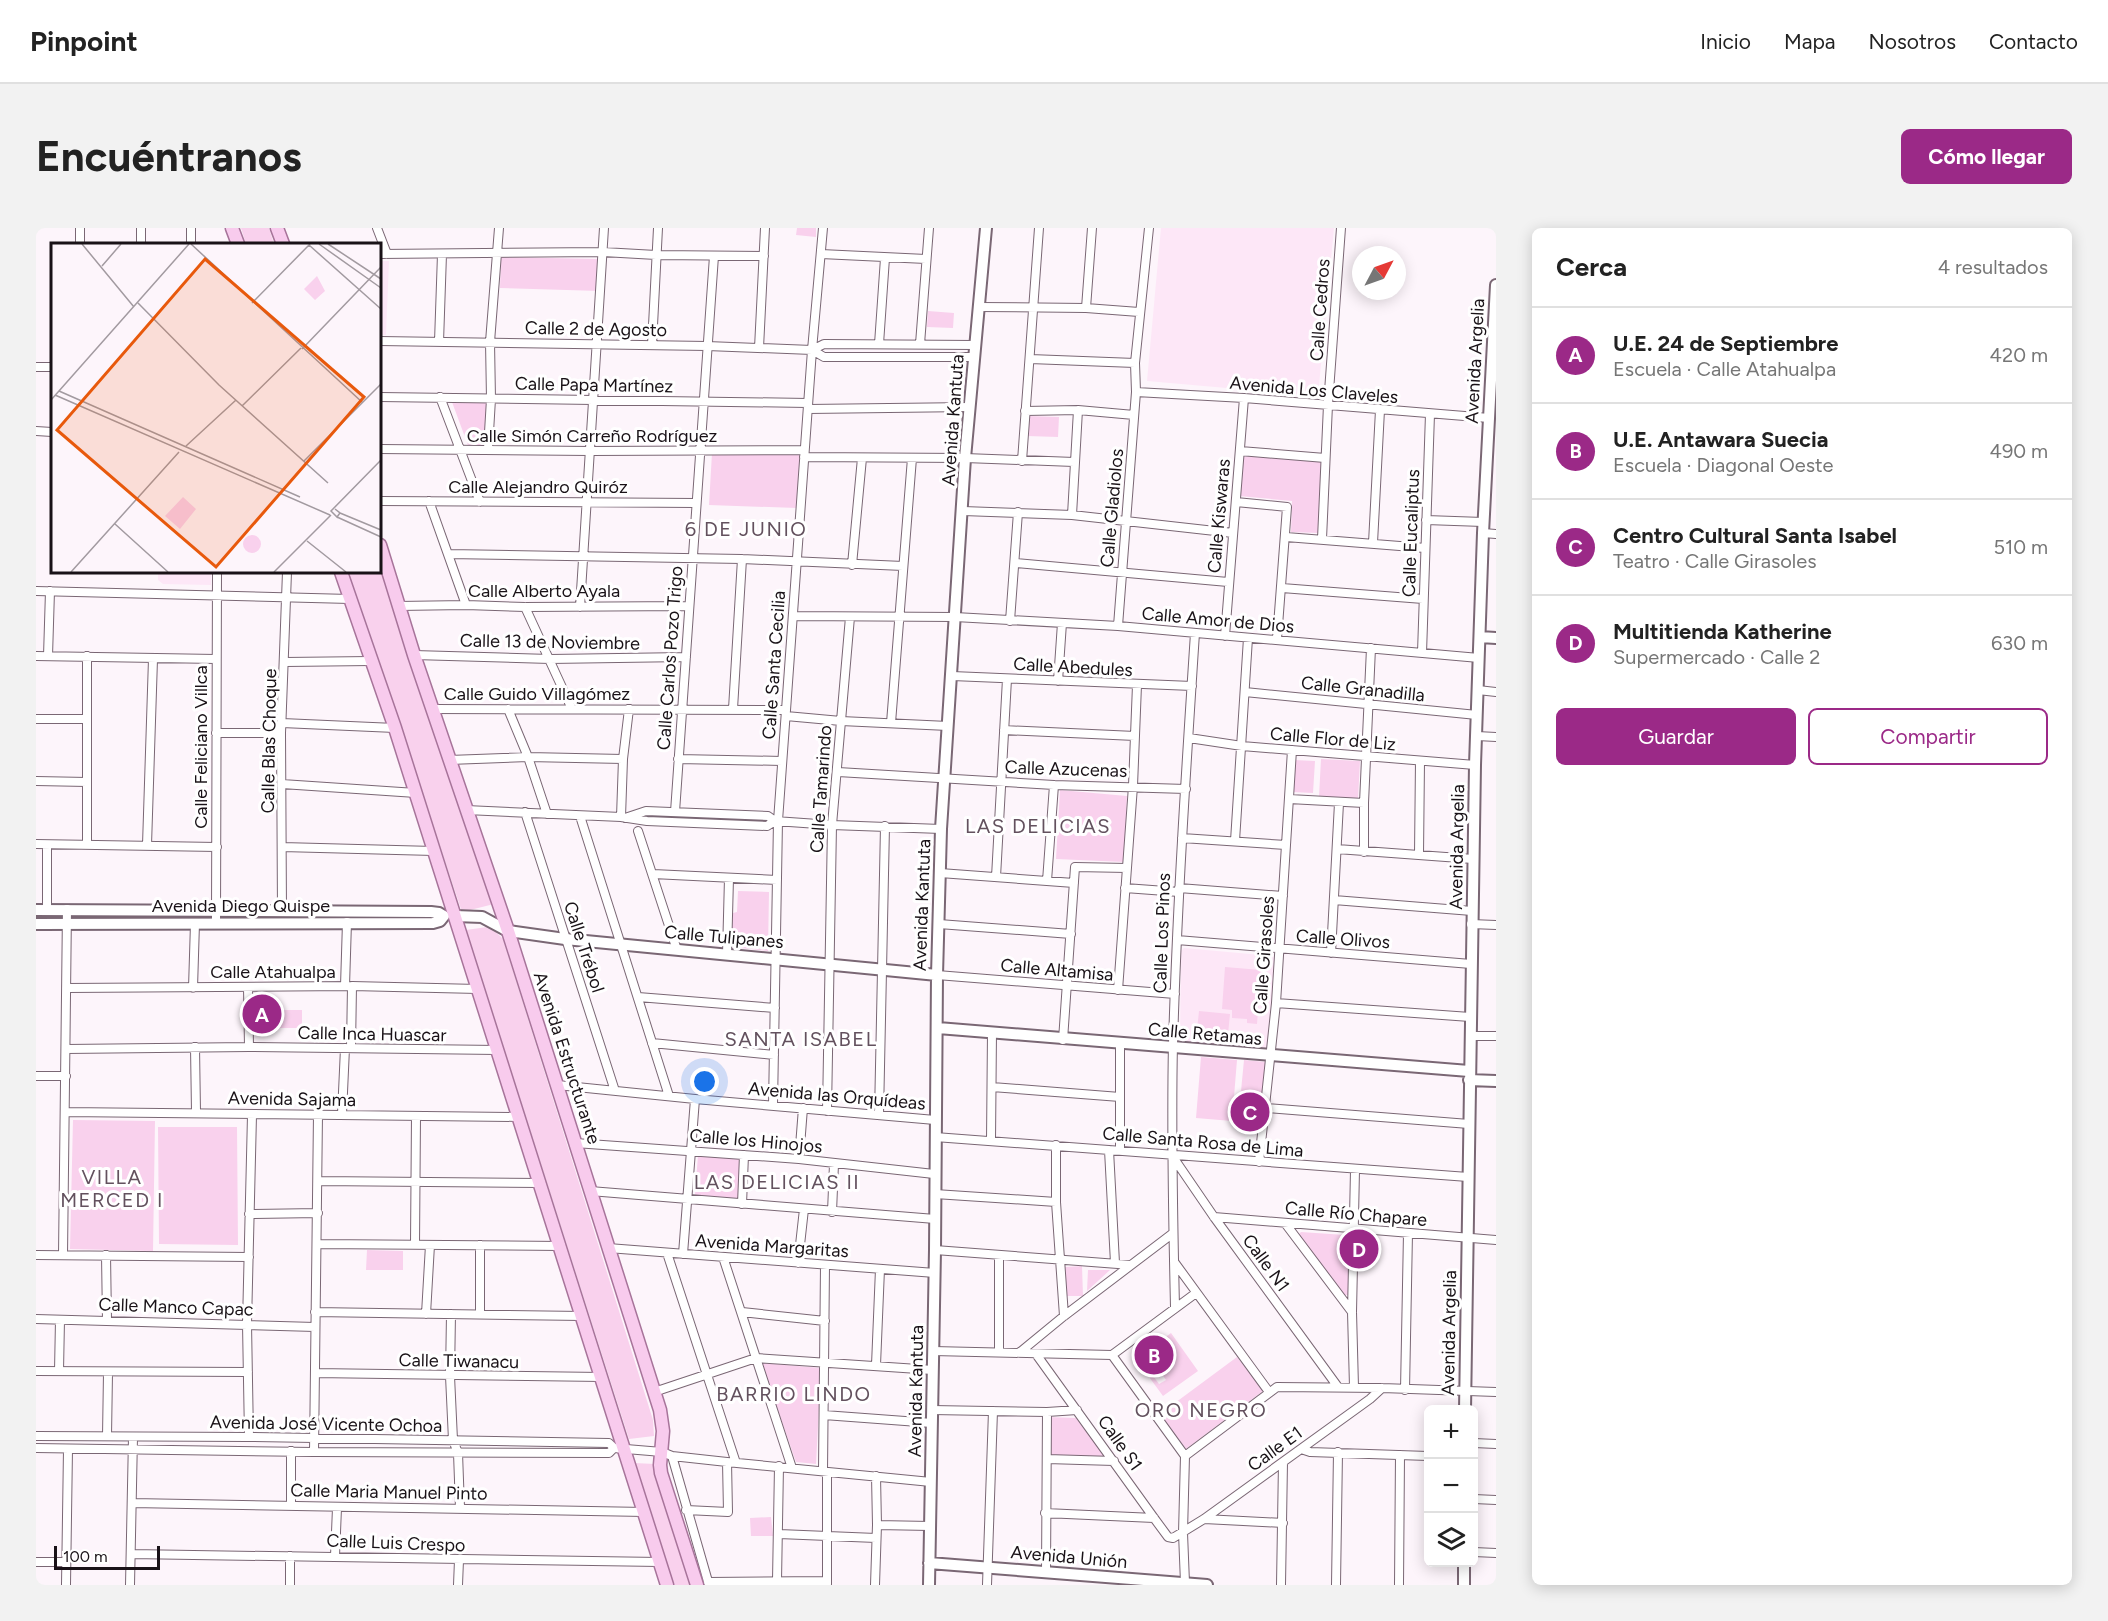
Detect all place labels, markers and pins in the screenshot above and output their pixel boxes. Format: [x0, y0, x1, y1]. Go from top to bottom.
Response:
pin: A [242, 992, 282, 1036]
pin: C [1230, 1090, 1270, 1134]
pin: D [1340, 1226, 1378, 1272]
pin: B [1134, 1332, 1174, 1378]

